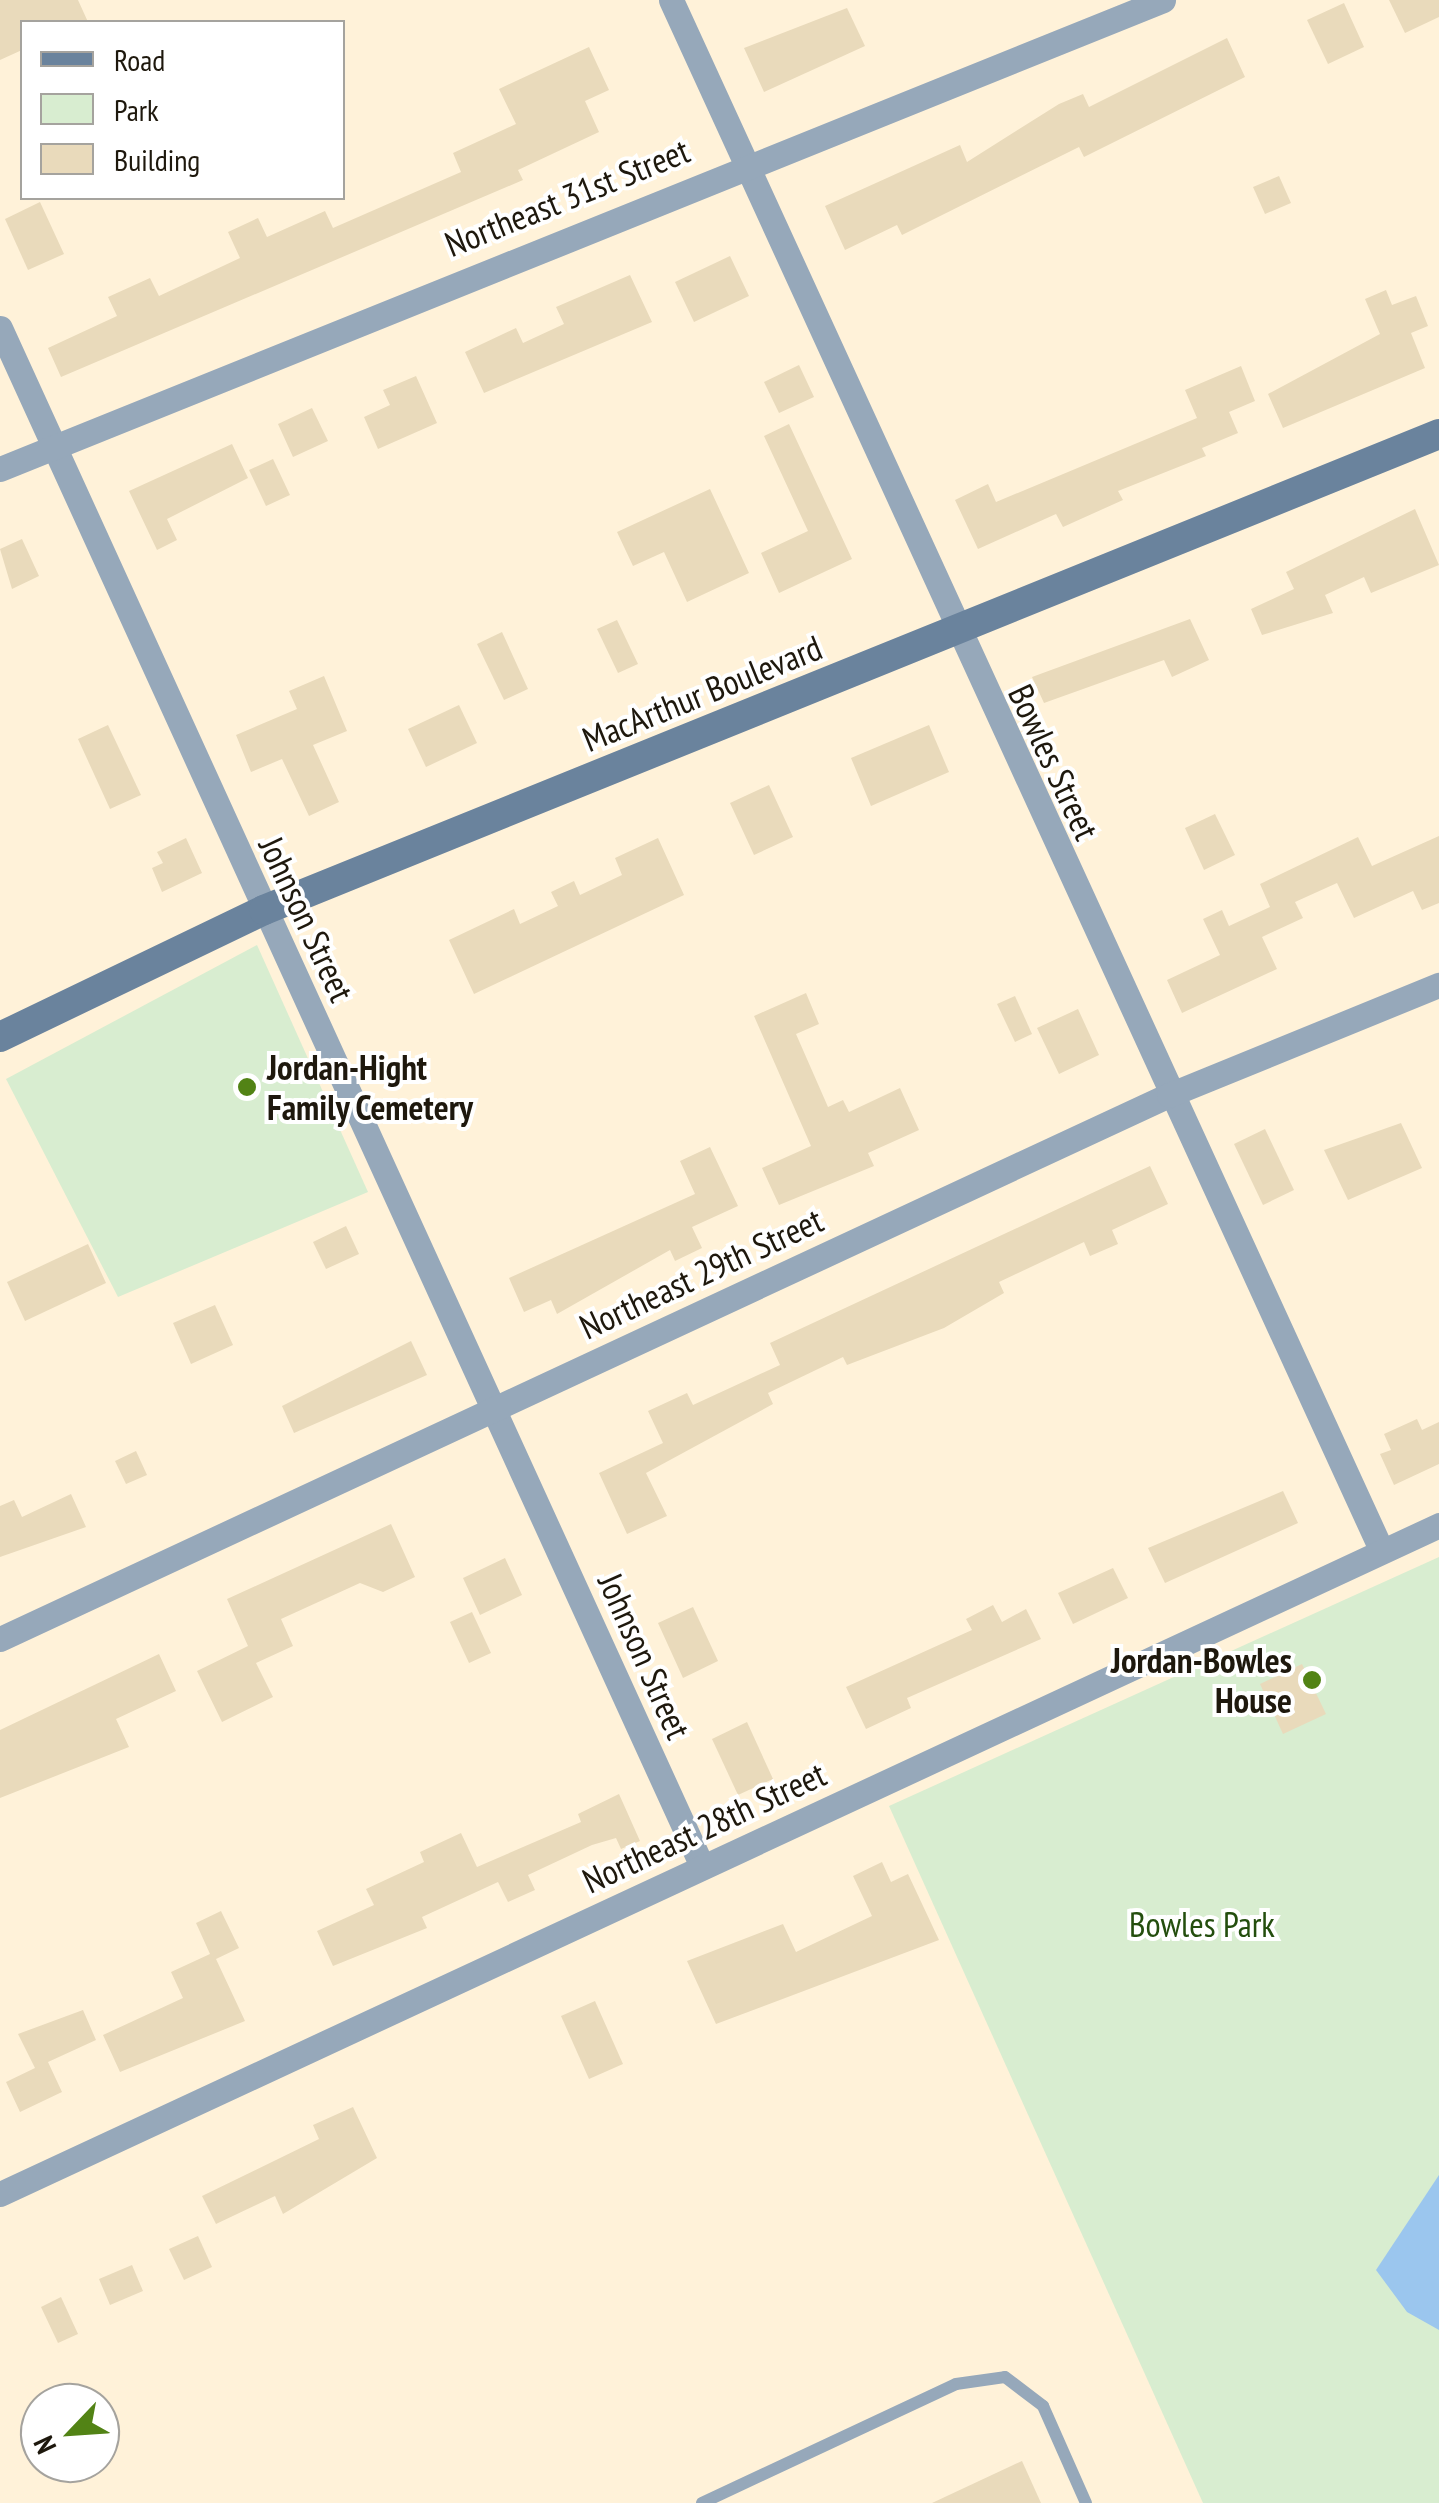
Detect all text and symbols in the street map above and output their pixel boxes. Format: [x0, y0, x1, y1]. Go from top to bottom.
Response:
legend [20, 20, 345, 200]
text: Road [114, 40, 165, 79]
text: Park [114, 90, 159, 129]
street label: Northeast 31st Street [439, 129, 695, 265]
text: Building [114, 140, 200, 179]
street label: MacArthur Boulevard [576, 626, 828, 760]
street label: Bowles Street [1000, 678, 1108, 846]
street label: Johnson Street [251, 830, 363, 1008]
place label: Jordan-Hight Family Cemetery [267, 1046, 474, 1128]
marker: Jordan-Hight Family Cemetery [236, 1076, 258, 1098]
street label: Northeast 29th Street [573, 1198, 829, 1348]
street label: Johnson Street [590, 1567, 700, 1745]
place label: Jordan-Bowles House [1111, 1639, 1292, 1721]
marker: Jordan-Bowles House [1301, 1669, 1323, 1691]
street label: Northeast 28th Street [576, 1752, 832, 1902]
park label: Bowles Park [1129, 1903, 1275, 1945]
north arrow [20, 2383, 120, 2483]
text: N [24, 2430, 64, 2460]

